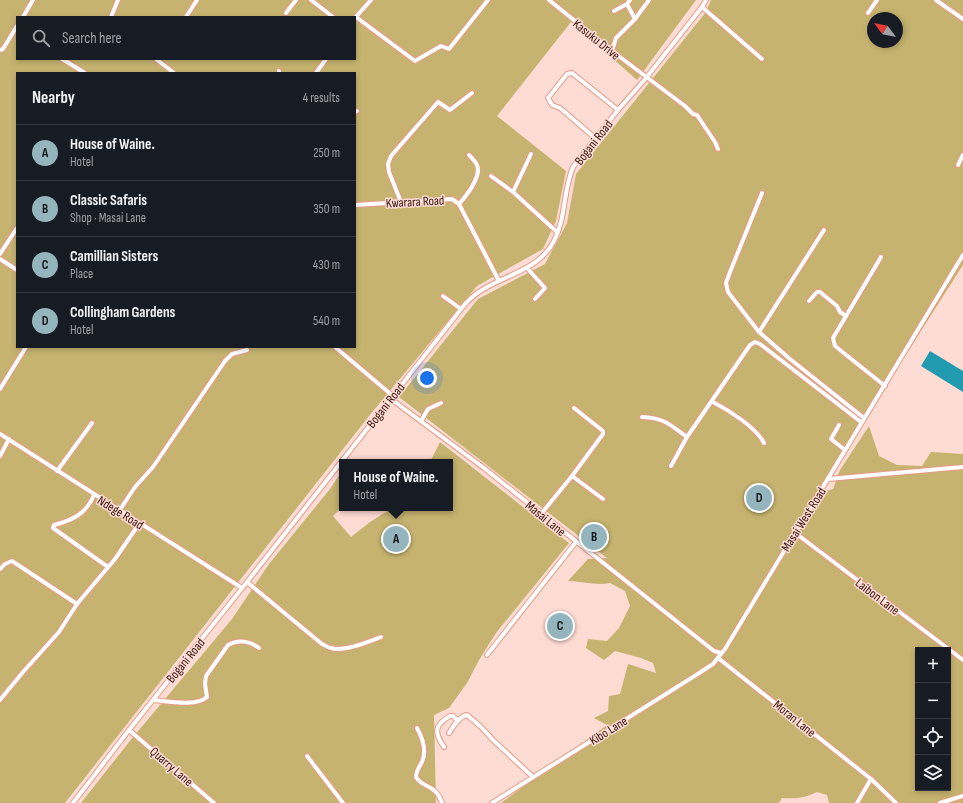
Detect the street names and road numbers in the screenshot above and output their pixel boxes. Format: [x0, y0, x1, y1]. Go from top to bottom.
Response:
street label: Kasuku Drive [570, 16, 623, 64]
street label: Bogani Road [571, 117, 616, 168]
street label: Kwarara Road [385, 192, 445, 212]
street label: Bogani Road [363, 380, 408, 431]
street label: Masai West Road [778, 484, 830, 555]
street label: Ndege Road [94, 492, 146, 533]
street label: Masai Lane [522, 498, 569, 540]
street label: Laibon Lane [852, 575, 903, 619]
street label: Bogani Road [163, 635, 209, 686]
street label: Moran Lane [770, 697, 819, 741]
street label: Kibo Lane [587, 713, 630, 749]
street label: Quarry Lane [146, 744, 196, 790]

